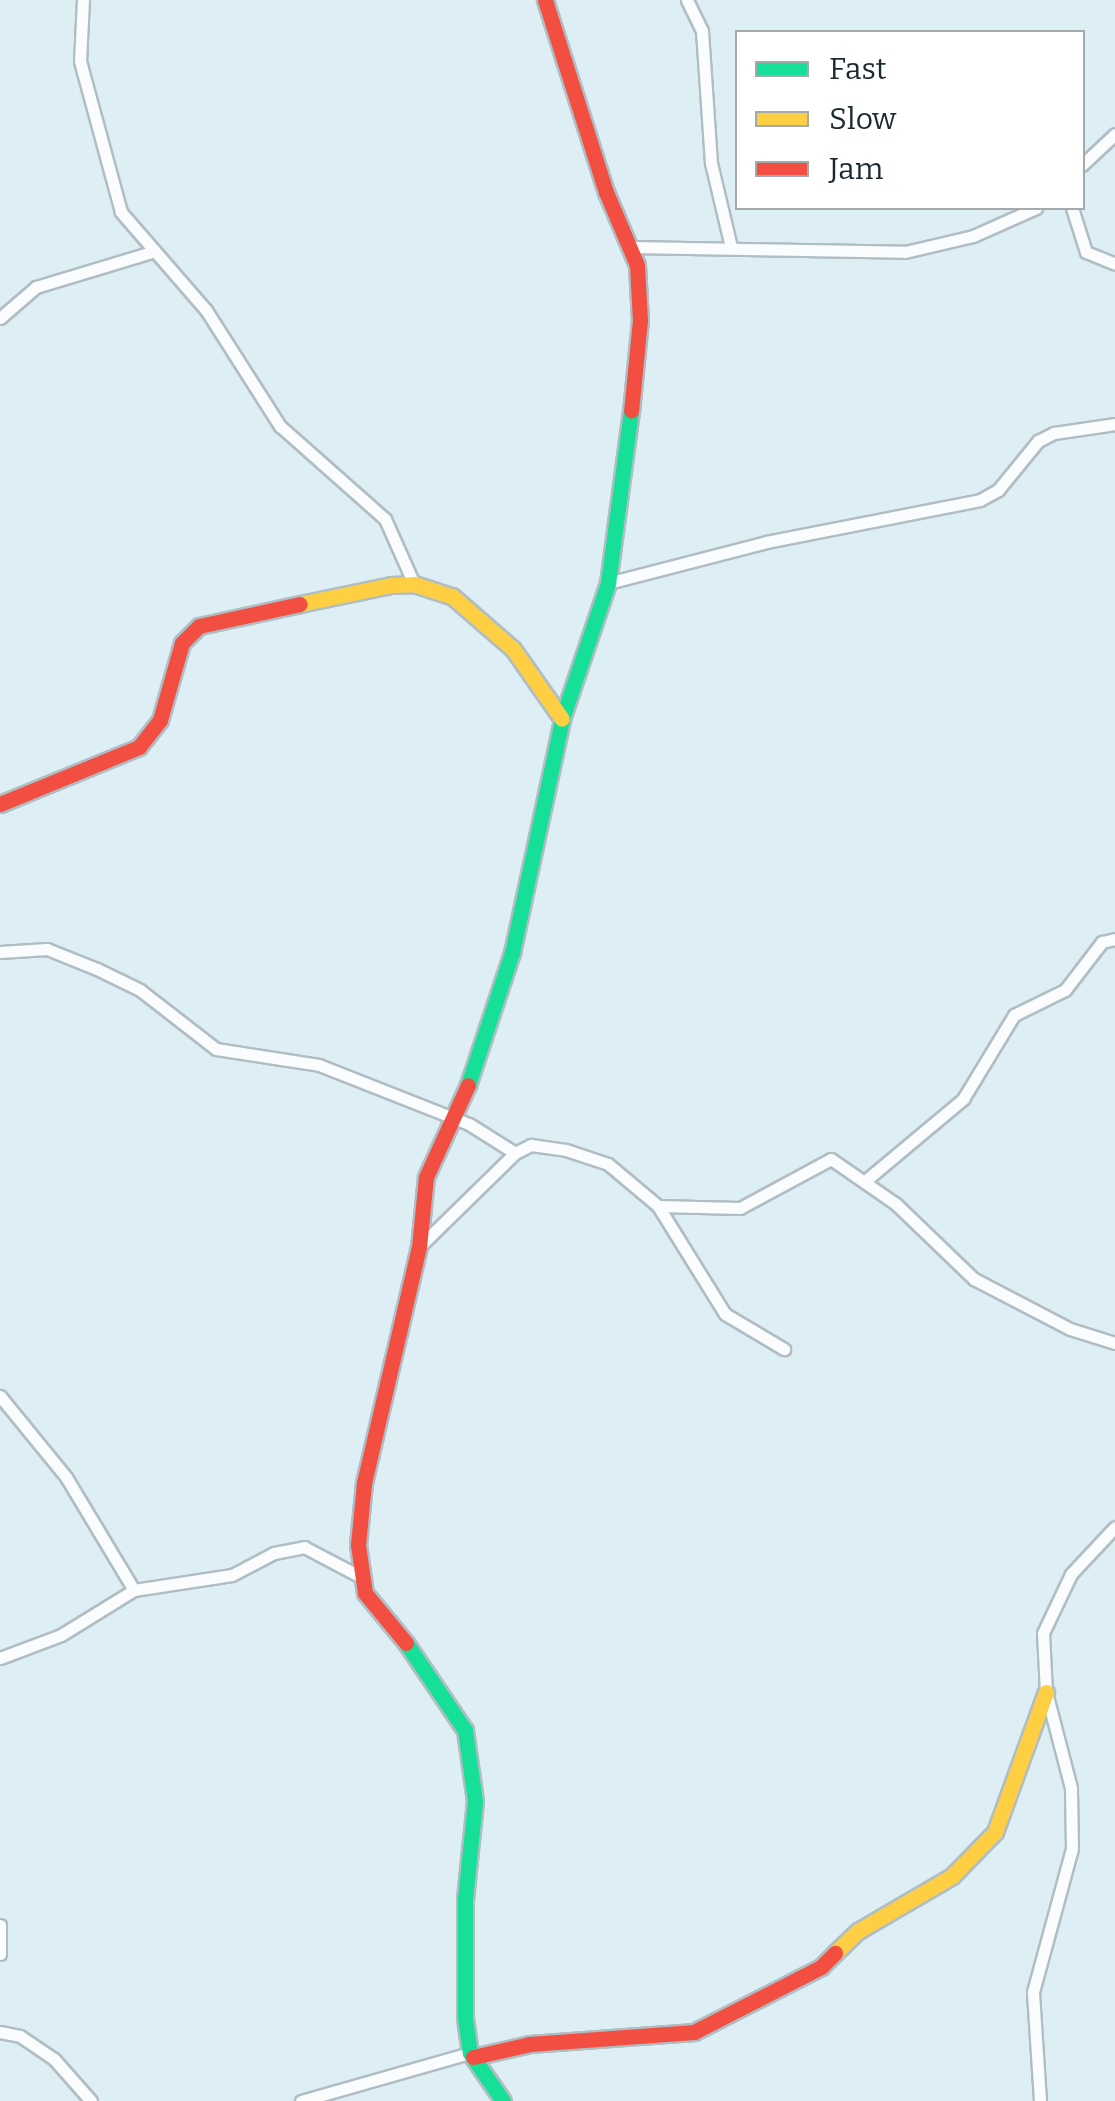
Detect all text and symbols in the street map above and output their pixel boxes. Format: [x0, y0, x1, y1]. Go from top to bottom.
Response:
legend [735, 30, 1085, 210]
text: Fast [829, 51, 887, 87]
text: Slow [829, 101, 896, 137]
text: Jam [829, 151, 883, 187]

